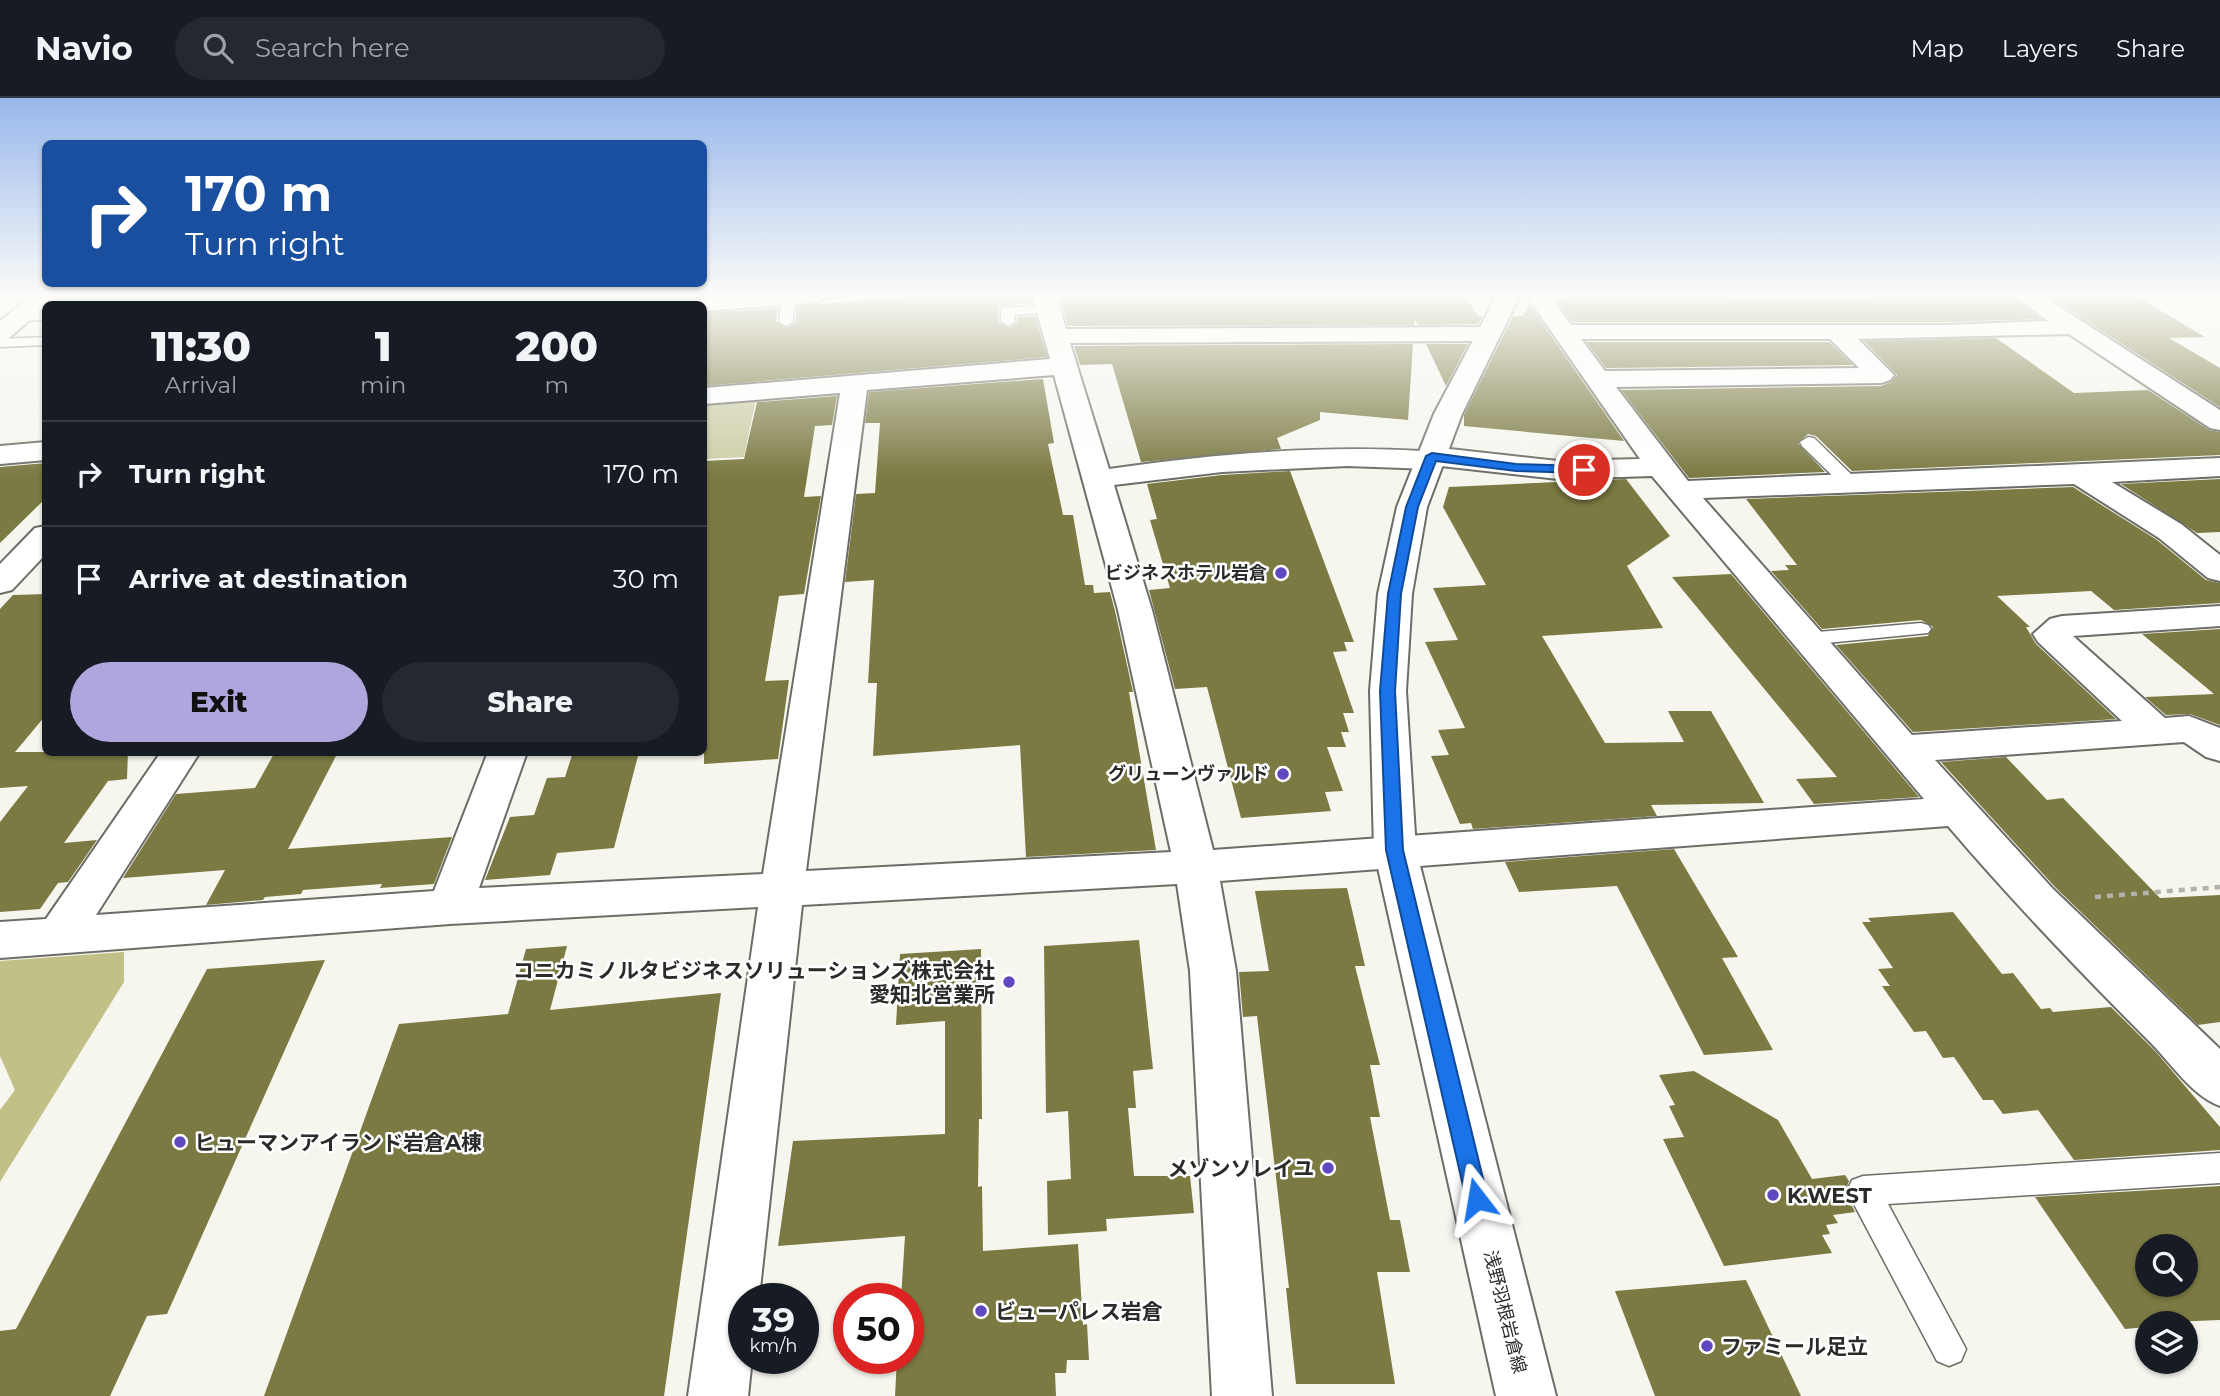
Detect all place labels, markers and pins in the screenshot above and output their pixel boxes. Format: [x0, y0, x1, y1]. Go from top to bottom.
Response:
pin [1554, 440, 1614, 500]
place label: ビジネスホテル岩倉 [1105, 562, 1267, 584]
marker: ビジネスホテル岩倉 [1273, 565, 1289, 581]
place label: グリューンヴァルド [1108, 763, 1269, 785]
marker: グリューンヴァルド [1275, 766, 1291, 782]
place label: コニカミノルタビジネスソリューションズ株式会社 愛知北営業所 [513, 958, 995, 1007]
marker: コニカミノルタビジネスソリューションズ株式会社 愛知北営業所 [1001, 974, 1017, 990]
place label: ヒューマンアイランド岩倉A棟 [194, 1130, 482, 1155]
marker: ヒューマンアイランド岩倉A棟 [172, 1134, 188, 1150]
place label: メゾンソレイユ [1167, 1156, 1314, 1181]
marker: メゾンソレイユ [1320, 1160, 1336, 1176]
place label: K.WEST [1787, 1183, 1872, 1208]
marker: K.WEST [1765, 1187, 1781, 1203]
place label: ビューパレス岩倉 [995, 1299, 1163, 1324]
marker: ビューパレス岩倉 [973, 1303, 989, 1319]
place label: ファミール足立 [1721, 1334, 1868, 1359]
marker: ファミール足立 [1699, 1338, 1715, 1354]

